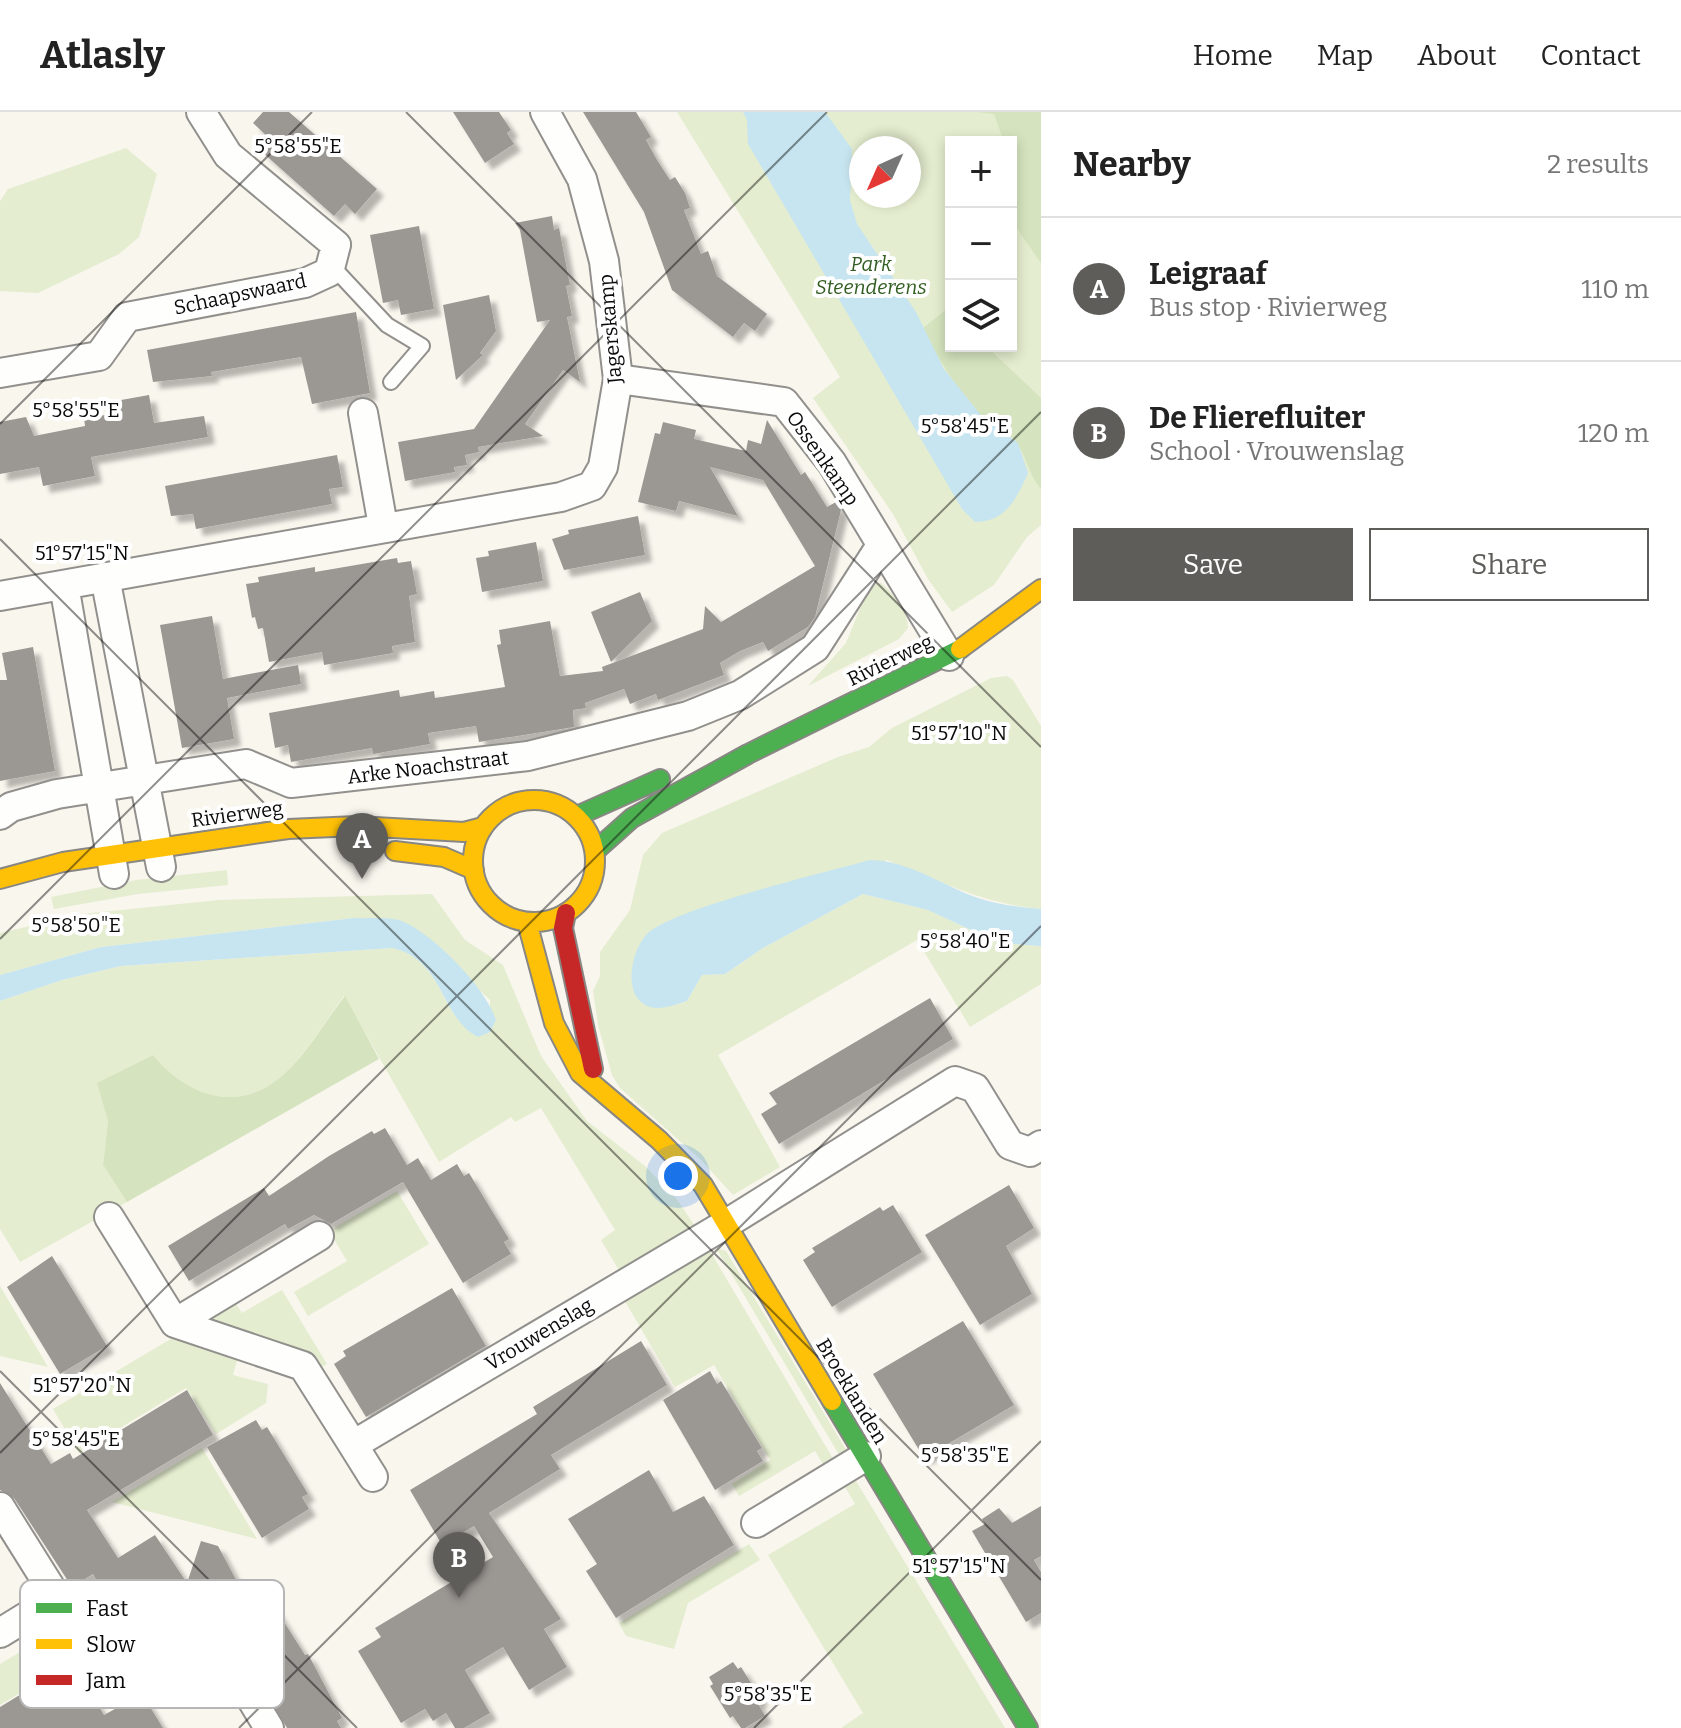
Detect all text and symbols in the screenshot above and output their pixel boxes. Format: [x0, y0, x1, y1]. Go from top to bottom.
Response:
text: Atlasly [40, 32, 165, 78]
text: Home [1193, 39, 1273, 72]
text: Map [1317, 39, 1373, 72]
text: About [1417, 39, 1497, 72]
text: Contact [1541, 39, 1641, 72]
text: 5°58'55"E [254, 134, 342, 158]
north arrow [849, 136, 921, 208]
map controls [945, 136, 1017, 352]
button: + [945, 136, 1017, 208]
text: Nearby [1073, 144, 1191, 185]
text: 2 results [1547, 149, 1649, 180]
button: − [945, 208, 1017, 280]
park label: Park Steenderens [815, 252, 927, 299]
text: Leigraaf [1149, 256, 1267, 292]
street label: Schaapswaard [172, 268, 309, 320]
street label: Jagerskamp [593, 273, 627, 386]
text: A [1090, 274, 1108, 305]
text: 110 m [1581, 274, 1649, 305]
button: layers [945, 280, 1017, 352]
text: Bus stop · Rivierweg [1149, 292, 1387, 323]
text: 5°58'55"E [32, 398, 120, 422]
text: De Flierefluiter [1149, 400, 1365, 436]
street label: Ossenkamp [782, 406, 864, 510]
text: 5°58'45"E [921, 414, 1009, 438]
text: B [1091, 418, 1107, 449]
text: 120 m [1578, 418, 1649, 449]
text: School · Vrouwenslag [1149, 436, 1404, 467]
button: Save [1073, 528, 1353, 601]
button: Share [1369, 528, 1649, 601]
text: 51°57'15"N [35, 541, 129, 565]
street label: Rivierweg [843, 629, 937, 691]
text: 51°57'10"N [911, 721, 1007, 745]
street label: Arke Noachstraat [346, 745, 510, 789]
street label: Rivierweg [190, 796, 284, 832]
pin: A [336, 813, 388, 879]
text: 5°58'50"E [31, 913, 121, 937]
text: 5°58'40"E [920, 929, 1010, 953]
your location [658, 1156, 698, 1196]
street label: Vrouwenslag [481, 1292, 597, 1376]
street label: Broeklanden [811, 1334, 893, 1448]
text: 51°57'20"N [33, 1373, 132, 1397]
text: 5°58'45"E [32, 1427, 120, 1451]
text: 5°58'35"E [921, 1443, 1009, 1467]
pin: B [433, 1532, 485, 1598]
text: 51°57'15"N [912, 1554, 1006, 1578]
legend [20, 1580, 284, 1708]
text: Fast [86, 1595, 128, 1622]
text: Slow [86, 1631, 136, 1658]
text: Jam [85, 1667, 126, 1694]
text: 5°58'35"E [724, 1682, 812, 1706]

